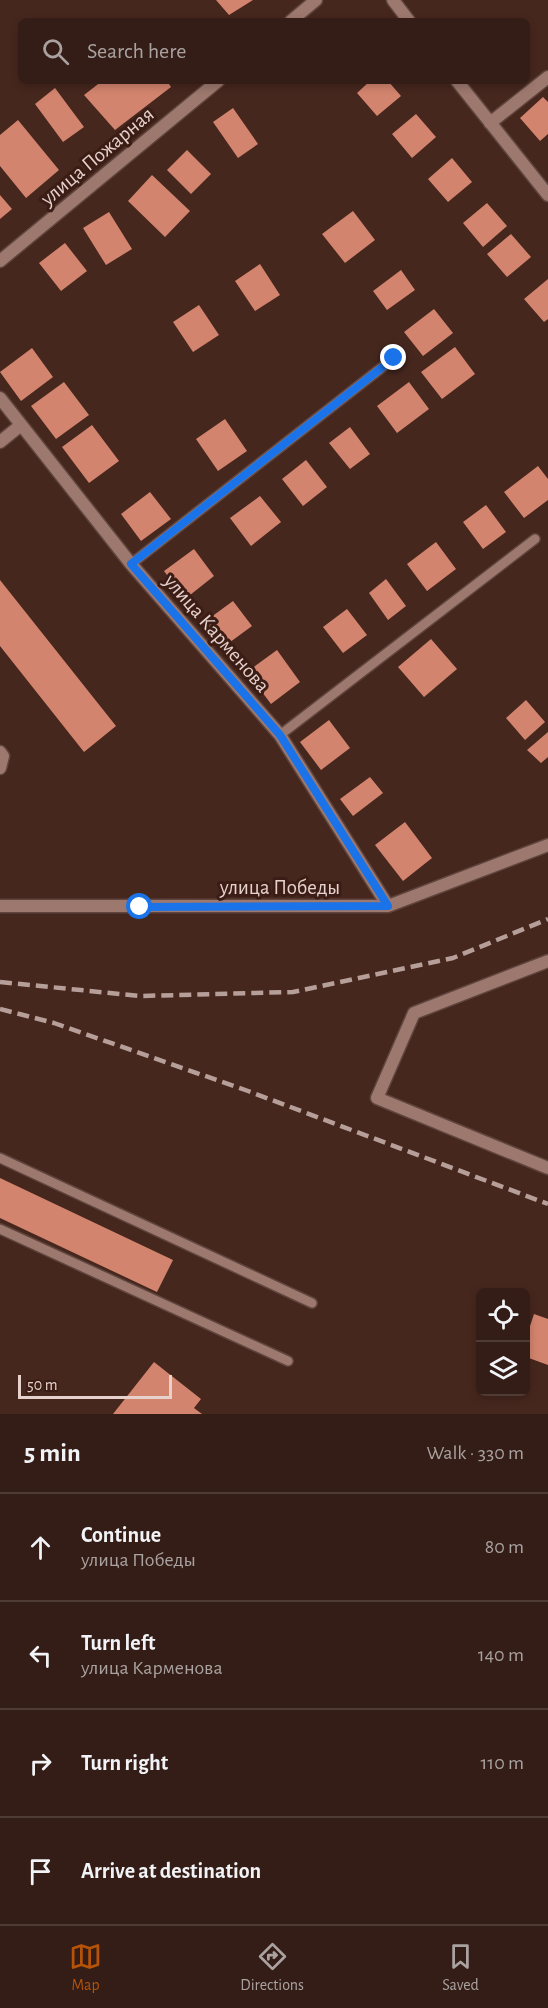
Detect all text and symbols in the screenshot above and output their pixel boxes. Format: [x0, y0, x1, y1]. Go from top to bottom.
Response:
search box [18, 18, 530, 84]
icon: search [39, 35, 72, 68]
text: Search here [87, 40, 186, 62]
street label: улица Пожарная [36, 103, 158, 210]
route end [380, 344, 406, 370]
street label: улица Карменова [159, 570, 274, 697]
street label: улица Победы [219, 877, 340, 898]
route start [126, 893, 152, 919]
map controls [476, 1288, 530, 1396]
button: locate [476, 1288, 530, 1342]
button: layers [476, 1342, 530, 1396]
scale bar [18, 1372, 172, 1400]
text: 50 m [27, 1377, 58, 1393]
text: 5 min [24, 1440, 81, 1466]
text: Walk · 330 m [426, 1443, 524, 1463]
text: Continue [81, 1524, 161, 1546]
icon: ahead [24, 1531, 57, 1564]
text: 80 m [485, 1537, 524, 1557]
text: улица Победы [81, 1550, 196, 1570]
text: Turn left [81, 1632, 155, 1654]
icon: left [24, 1639, 57, 1672]
text: 140 m [478, 1645, 524, 1665]
text: улица Карменова [81, 1658, 223, 1678]
icon: right [24, 1747, 57, 1780]
text: Turn right [81, 1752, 168, 1774]
text: 110 m [480, 1753, 524, 1773]
icon: arrive [24, 1855, 57, 1888]
text: Arrive at destination [81, 1860, 261, 1882]
tab: Map [69, 1940, 102, 1995]
tab: Directions [240, 1940, 304, 1995]
tab: Saved [442, 1940, 479, 1995]

